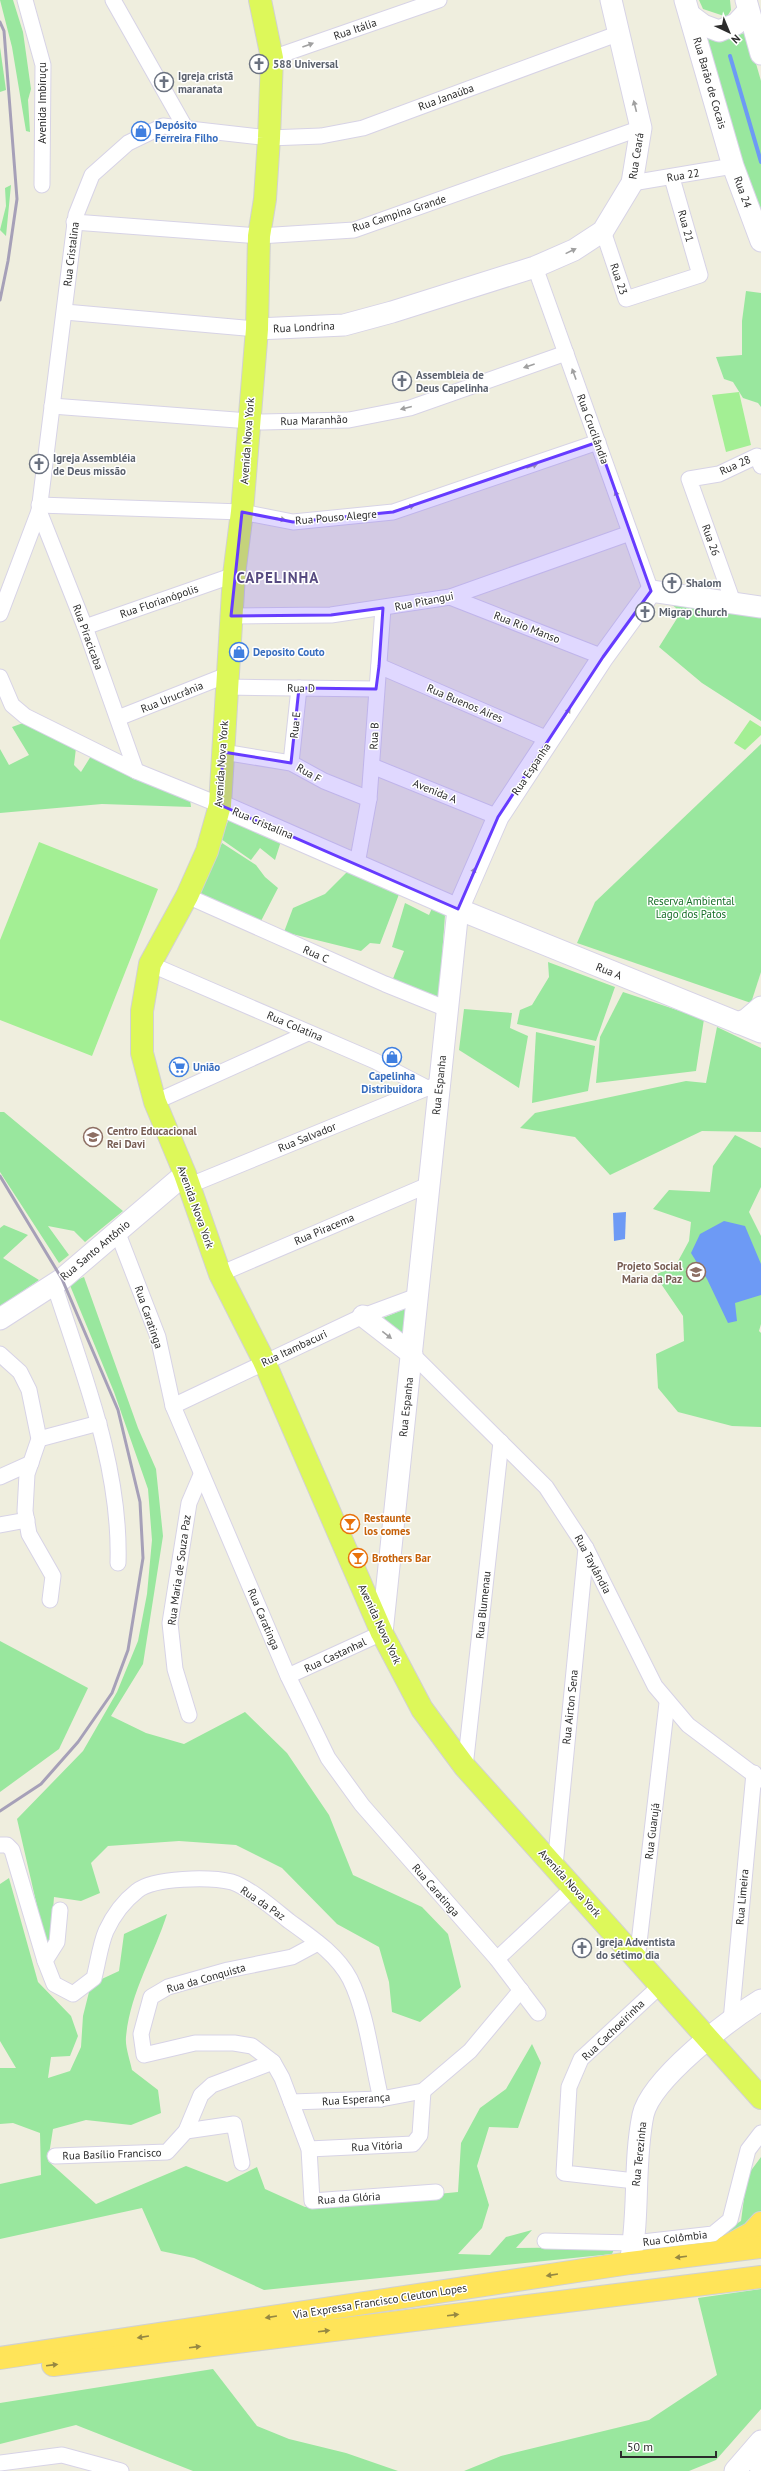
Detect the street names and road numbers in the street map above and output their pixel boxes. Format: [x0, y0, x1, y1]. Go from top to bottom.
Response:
street label: Rua Itália [332, 15, 378, 43]
street label: Rua Barão de Cocais [690, 35, 730, 131]
street label: Avenida Imbiruçu [35, 62, 49, 144]
street label: Rua Janaúba [416, 80, 476, 114]
street label: Rua Ceará [625, 132, 647, 180]
street label: Rua 22 [666, 165, 700, 185]
street label: Rua 24 [731, 174, 755, 210]
street label: Rua Campina Grande [350, 191, 448, 235]
street label: Rua 21 [675, 208, 697, 244]
street label: Rua Cristalina [60, 221, 82, 287]
street label: Rua 23 [607, 261, 631, 297]
street label: Rua Londrina [273, 318, 335, 336]
street label: Rua Crucilândia [574, 392, 612, 466]
street label: Avenida Nova York [237, 397, 257, 485]
street label: Rua Maranhão [280, 412, 348, 428]
street label: Rua 28 [717, 452, 753, 478]
street label: Rua Pouso Alegre [295, 506, 378, 528]
street label: Rua 26 [699, 522, 723, 558]
street label: Rua Florianópolis [118, 581, 201, 621]
street label: Rua Pitangui [393, 588, 455, 614]
street label: Rua Piracicaba [70, 602, 106, 672]
street label: Rua Rio Manso [492, 608, 562, 646]
street label: Rua Urucrânia [139, 678, 205, 716]
street label: Rua D [287, 681, 315, 695]
street label: Rua Buenos Aires [425, 681, 505, 725]
street label: Rua E [287, 711, 303, 739]
street label: Avenida Nova York [211, 720, 231, 808]
street label: Rua B [366, 722, 382, 750]
street label: Rua Espanha [508, 740, 554, 798]
street label: Rua F [294, 760, 324, 786]
street label: Avenida A [411, 776, 460, 806]
street label: Rua Cristalina [230, 804, 296, 842]
street label: Rua C [301, 942, 331, 966]
street label: Rua A [594, 959, 625, 983]
street label: Rua Colatina [265, 1008, 325, 1044]
street label: Rua Espanha [429, 1054, 449, 1116]
street label: Rua Salvador [276, 1119, 338, 1155]
street label: Avenida Nova York [175, 1164, 218, 1251]
street label: Rua Piracema [292, 1210, 356, 1248]
street label: Rua Santo Antônio [57, 1217, 133, 1283]
street label: Rua Caratinga [132, 1284, 166, 1350]
street label: Rua Itambacuri [259, 1327, 329, 1369]
street label: Rua Espanha [396, 1376, 416, 1438]
street label: Rua Maria de Souza Paz [164, 1514, 194, 1626]
street label: Rua Taylândia [572, 1532, 614, 1596]
street label: Rua Blumenau [472, 1570, 494, 1640]
street label: Avenida Nova York [355, 1582, 405, 1667]
street label: Rua Caratinga [245, 1586, 283, 1652]
street label: Rua Castanhal [302, 1634, 369, 1675]
street label: Rua Airton Sena [559, 1669, 581, 1745]
street label: Rua Guarujá [642, 1802, 662, 1860]
street label: Avenida Nova York [536, 1846, 605, 1920]
street label: Rua Caratinga [409, 1861, 463, 1919]
street label: Rua Limeira [733, 1868, 751, 1926]
street label: Rua da Paz [238, 1883, 288, 1923]
street label: Rua da Conquista [165, 1960, 247, 1996]
street label: Rua Cachoeirinha [579, 1997, 647, 2063]
street label: Rua Esperança [321, 2090, 391, 2108]
street label: Rua Terezinha [629, 2121, 649, 2187]
street label: Rua Vitória [351, 2138, 403, 2154]
street label: Rua Basílio Francisco [62, 2145, 162, 2163]
street label: Rua da Glória [317, 2189, 381, 2207]
street label: Rua Colômbia [642, 2227, 708, 2249]
street label: Via Expressa Francisco Cleuton Lopes [291, 2280, 468, 2322]

